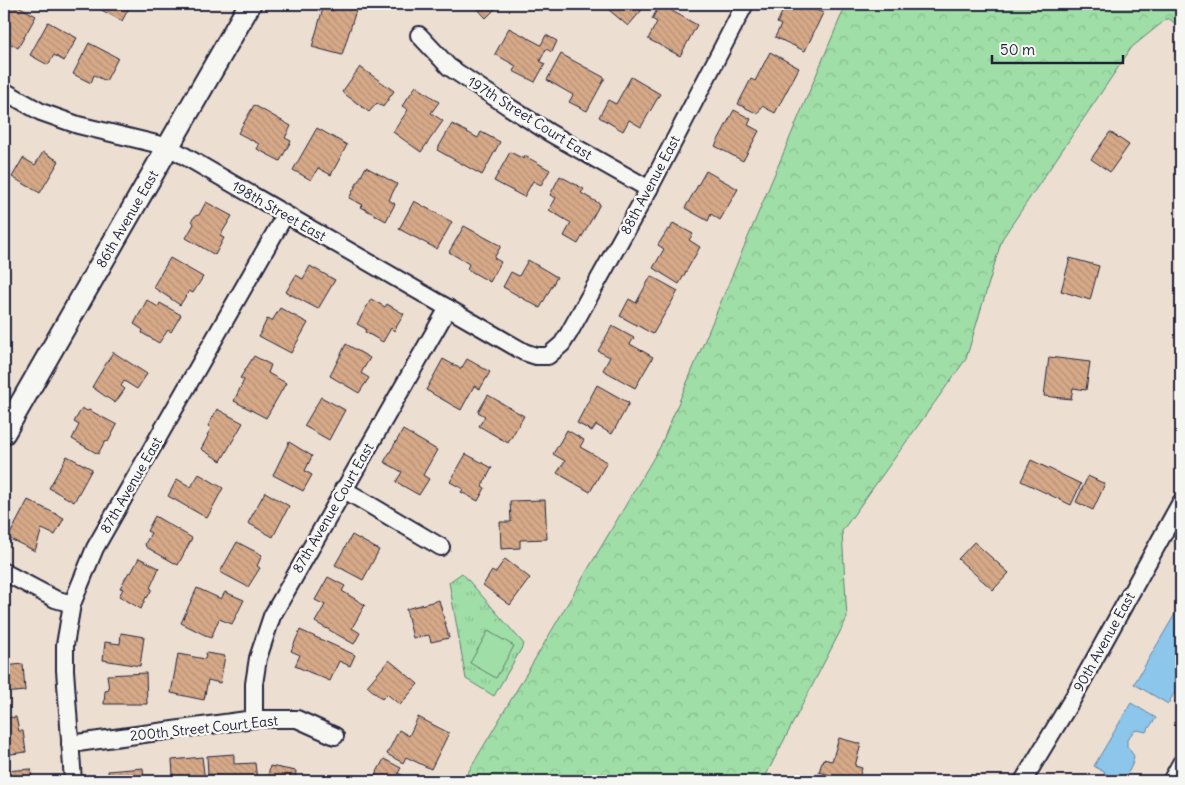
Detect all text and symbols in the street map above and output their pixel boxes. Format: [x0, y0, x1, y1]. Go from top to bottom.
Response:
scale bar [992, 32, 1124, 64]
text: 50 m [1000, 40, 1035, 59]
street label: 197th Street Court East [464, 72, 596, 164]
street label: 88th Avenue East [616, 132, 684, 238]
street label: 86th Avenue East [92, 167, 162, 271]
street label: 198th Street East [229, 177, 329, 245]
street label: 87th Avenue East [96, 433, 166, 536]
street label: 87th Avenue Court East [288, 439, 378, 576]
street label: 90th Avenue East [1069, 589, 1139, 695]
street label: 200th Street Court East [129, 711, 279, 745]

